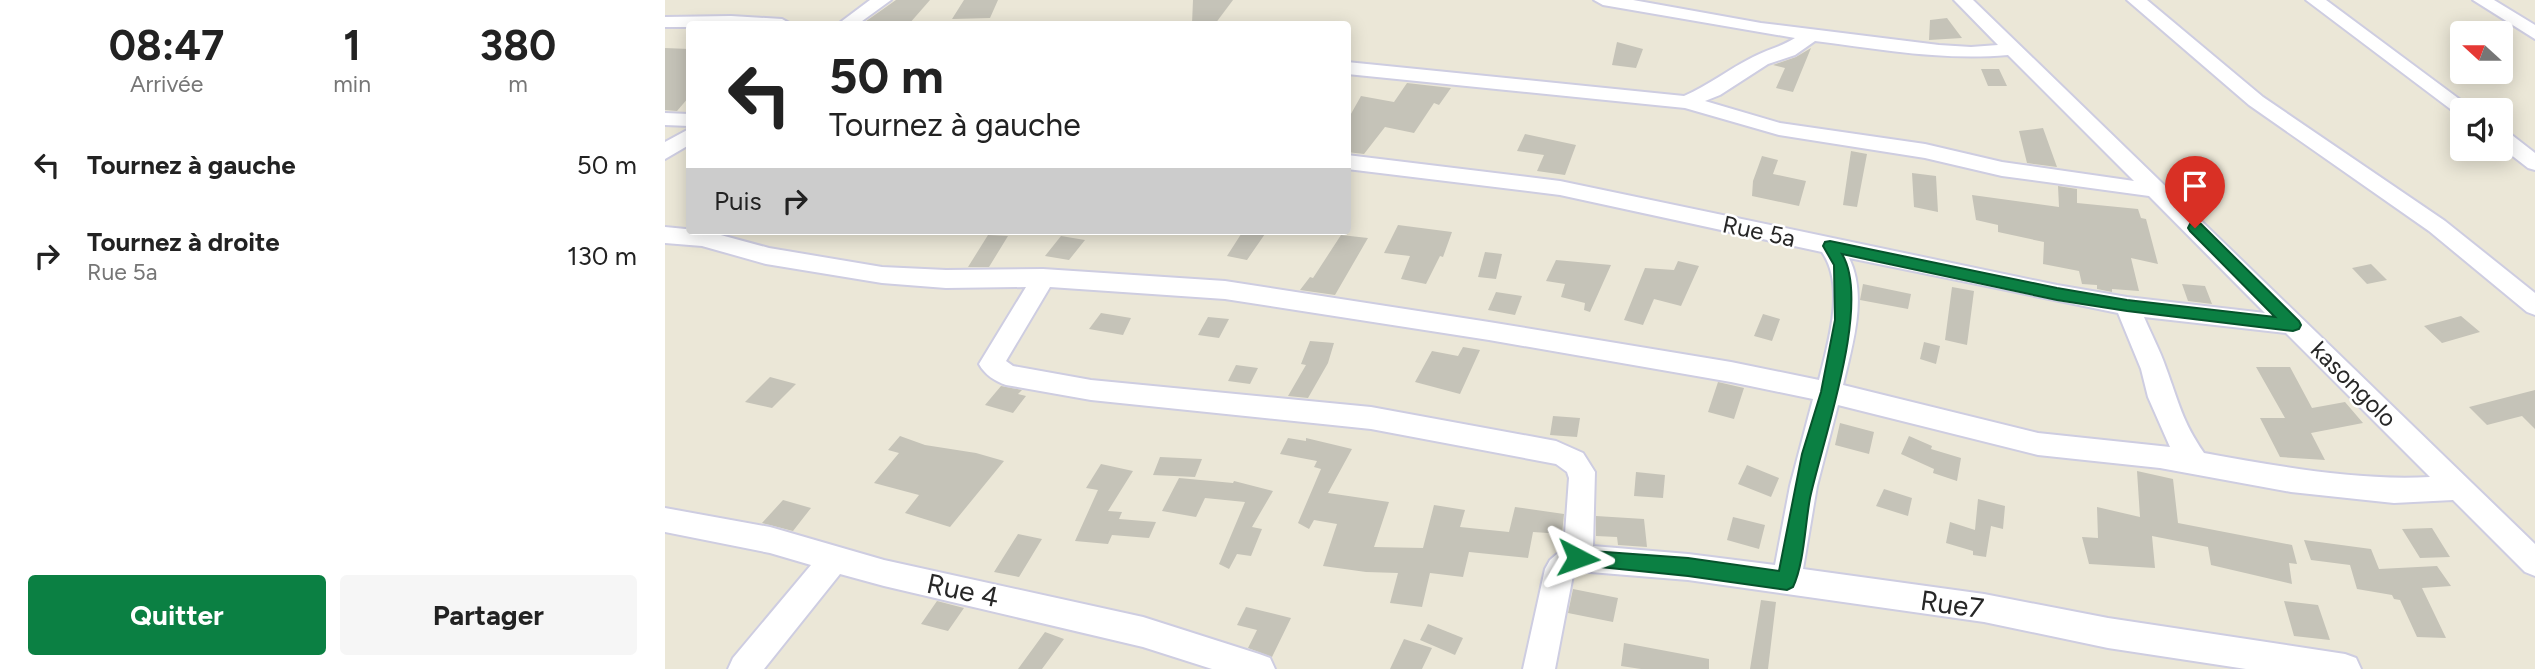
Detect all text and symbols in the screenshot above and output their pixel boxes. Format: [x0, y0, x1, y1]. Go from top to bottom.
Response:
text: 08:47 [109, 20, 224, 71]
text: 1 [343, 20, 361, 71]
text: 380 [480, 20, 556, 71]
north arrow [2450, 21, 2513, 84]
map controls [2450, 21, 2513, 161]
text: 50 m [829, 46, 944, 105]
icon: left [714, 49, 805, 140]
text: Arrivée [130, 70, 203, 98]
text: min [333, 70, 371, 98]
text: m [508, 70, 528, 98]
button: sound [2450, 98, 2513, 161]
text: Tournez à gauche [829, 106, 1081, 144]
icon: left [28, 146, 66, 184]
text: Tournez à gauche [87, 149, 296, 181]
text: 50 m [577, 149, 637, 181]
pin [2165, 156, 2225, 228]
icon: arrive [2176, 167, 2214, 205]
icon: right [776, 182, 814, 220]
text: Puis [714, 185, 762, 217]
street label: Rue 5a [1720, 209, 1798, 253]
text: Tournez à droite [87, 226, 280, 258]
icon: right [28, 237, 66, 275]
text: 130 m [567, 240, 637, 272]
text: Rue 5a [87, 258, 157, 286]
street label: kasongolo [2305, 335, 2403, 433]
position arrow [1541, 521, 1615, 595]
street label: Rue 4 [924, 566, 1002, 614]
button: Quitter [28, 575, 326, 655]
button: Partager [340, 575, 637, 655]
street label: Rue7 [1918, 583, 1986, 625]

